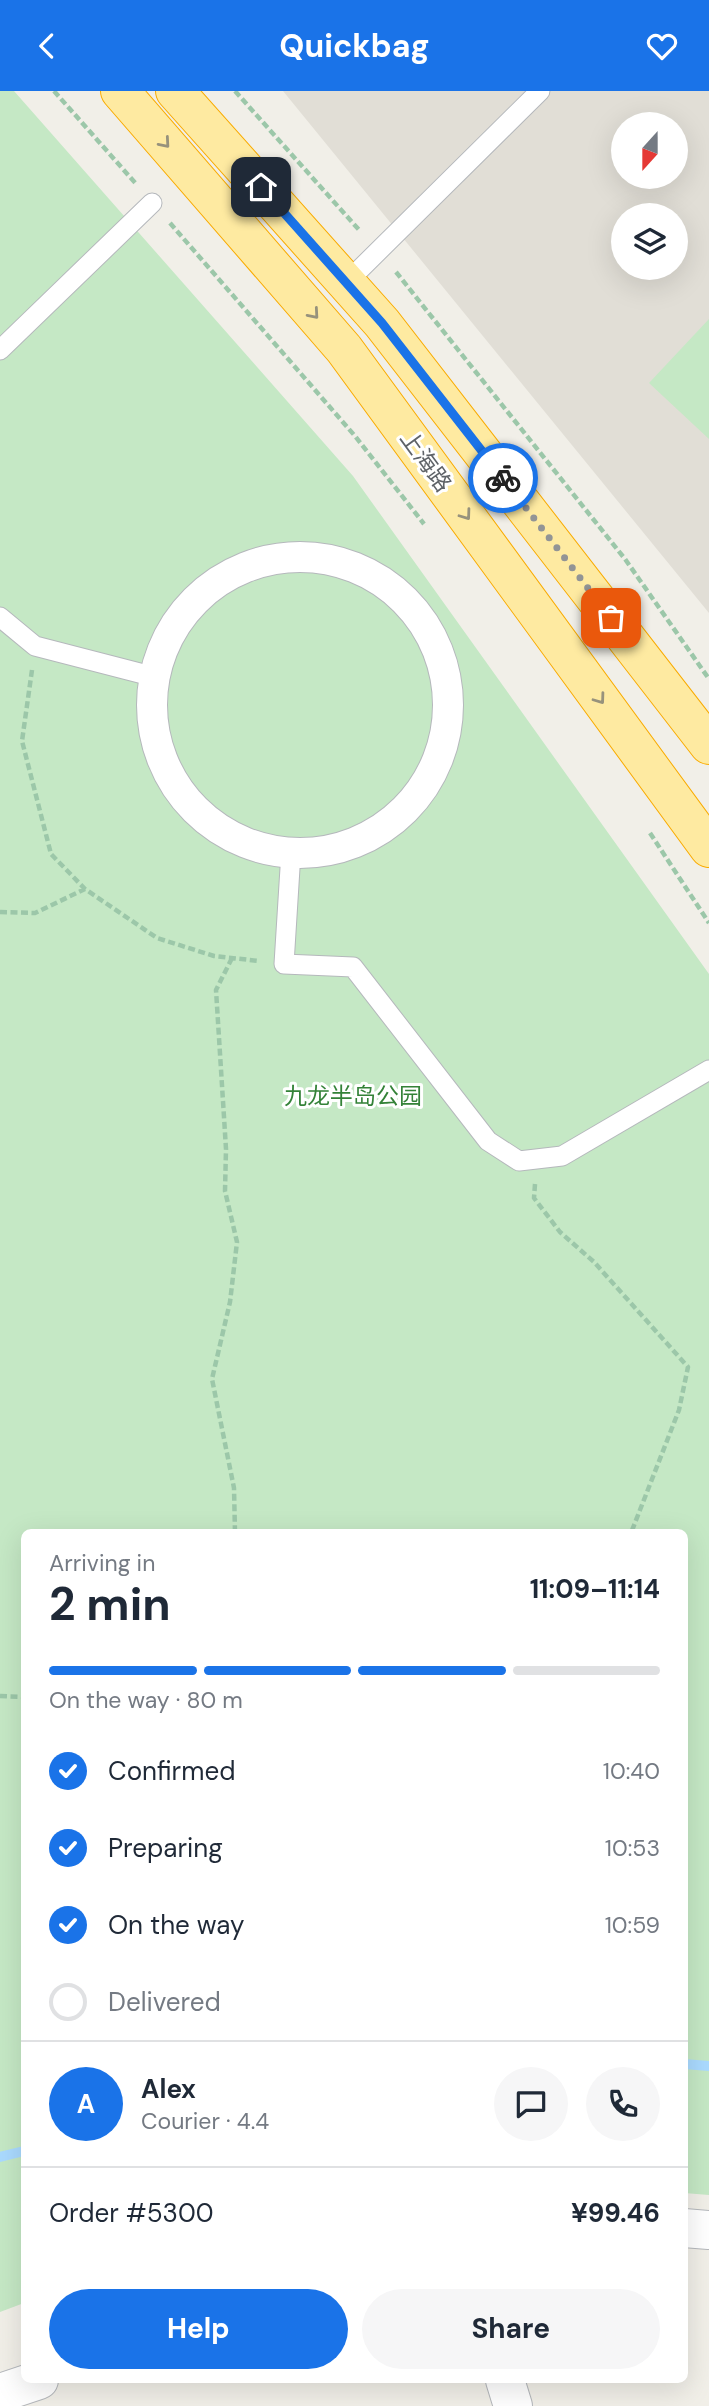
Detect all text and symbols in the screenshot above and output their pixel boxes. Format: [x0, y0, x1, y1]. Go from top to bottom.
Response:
text: Quickbag [279, 25, 430, 67]
icon: back [28, 27, 66, 65]
icon: heart [643, 27, 681, 65]
north arrow [611, 112, 688, 189]
map controls [611, 112, 688, 280]
one-way arrow [157, 134, 169, 147]
pin [231, 157, 291, 217]
icon: home [242, 168, 280, 206]
button: layers [611, 203, 688, 280]
one-way arrow [306, 306, 318, 319]
street label: 上海路 [394, 424, 458, 498]
courier [468, 443, 538, 513]
icon: bike [484, 459, 522, 497]
one-way arrow [457, 507, 470, 520]
pin [581, 588, 641, 648]
icon: bag [592, 599, 630, 637]
one-way arrow [592, 691, 604, 704]
park label: 九龙半岛公园 [284, 1081, 422, 1111]
text: Arriving in [49, 1548, 155, 1578]
text: 11:09–11:14 [530, 1572, 660, 1606]
text: 2 min [49, 1574, 171, 1634]
text: On the way · 80 m [49, 1685, 243, 1715]
icon: check [49, 1752, 87, 1790]
text: Confirmed [108, 1754, 235, 1788]
text: 10:40 [603, 1756, 660, 1786]
icon: check [49, 1829, 87, 1867]
text: Preparing [108, 1831, 223, 1865]
text: 10:53 [605, 1833, 660, 1863]
icon: check [49, 1906, 87, 1944]
text: On the way [108, 1908, 244, 1942]
text: 10:59 [605, 1910, 660, 1940]
text: Delivered [108, 1985, 221, 2019]
button: chat [494, 2067, 568, 2141]
button: phone [586, 2067, 660, 2141]
text: Alex [141, 2072, 196, 2106]
text: A [77, 2087, 95, 2121]
text: Courier · 4.4 [141, 2106, 269, 2136]
text: Order #5300 [49, 2196, 214, 2230]
text: ¥99.46 [571, 2196, 660, 2230]
button: Help [49, 2289, 348, 2369]
button: Share [362, 2289, 660, 2369]

